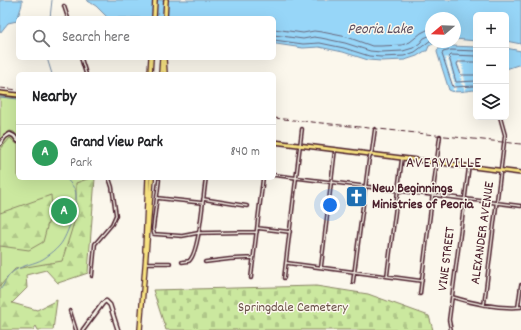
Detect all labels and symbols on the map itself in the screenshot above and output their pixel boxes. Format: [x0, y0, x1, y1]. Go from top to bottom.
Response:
north arrow [425, 12, 461, 48]
water label: Peoria Lake [348, 19, 414, 41]
district label: AVERYVILLE [406, 153, 482, 175]
place label: New Beginnings Ministries of Peoria [372, 179, 475, 215]
street label: ALEXANDER AVENUE [466, 180, 500, 286]
church icon: New Beginnings Ministries of Peoria [344, 184, 370, 210]
your location [320, 195, 340, 215]
pin: A [51, 196, 77, 226]
street label: VINE STREET [433, 225, 461, 292]
park label: Springdale Cemetery [238, 298, 348, 318]

